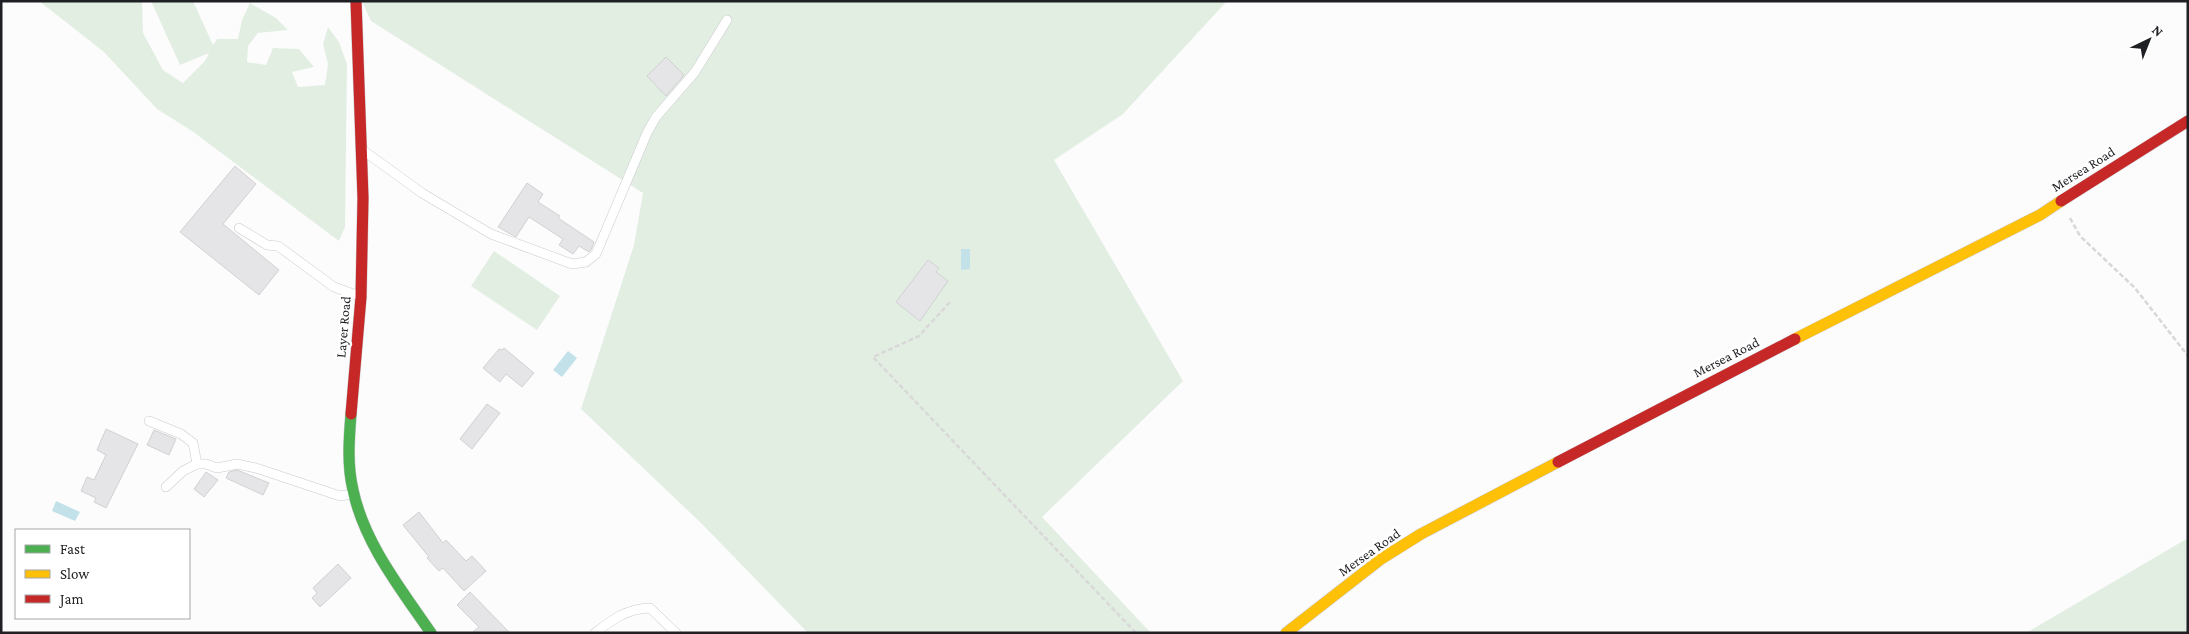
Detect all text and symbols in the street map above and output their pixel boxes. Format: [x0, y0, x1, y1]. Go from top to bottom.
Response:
north arrow [2124, 15, 2174, 65]
text: N [2149, 21, 2167, 40]
street label: Mersea Road [2048, 143, 2118, 195]
street label: Layer Road [332, 295, 354, 359]
street label: Mersea Road [1690, 333, 1762, 380]
street label: Mersea Road [1335, 524, 1404, 579]
legend [15, 529, 190, 619]
text: Fast [60, 541, 86, 557]
text: Slow [60, 566, 90, 582]
text: Jam [58, 591, 83, 608]

